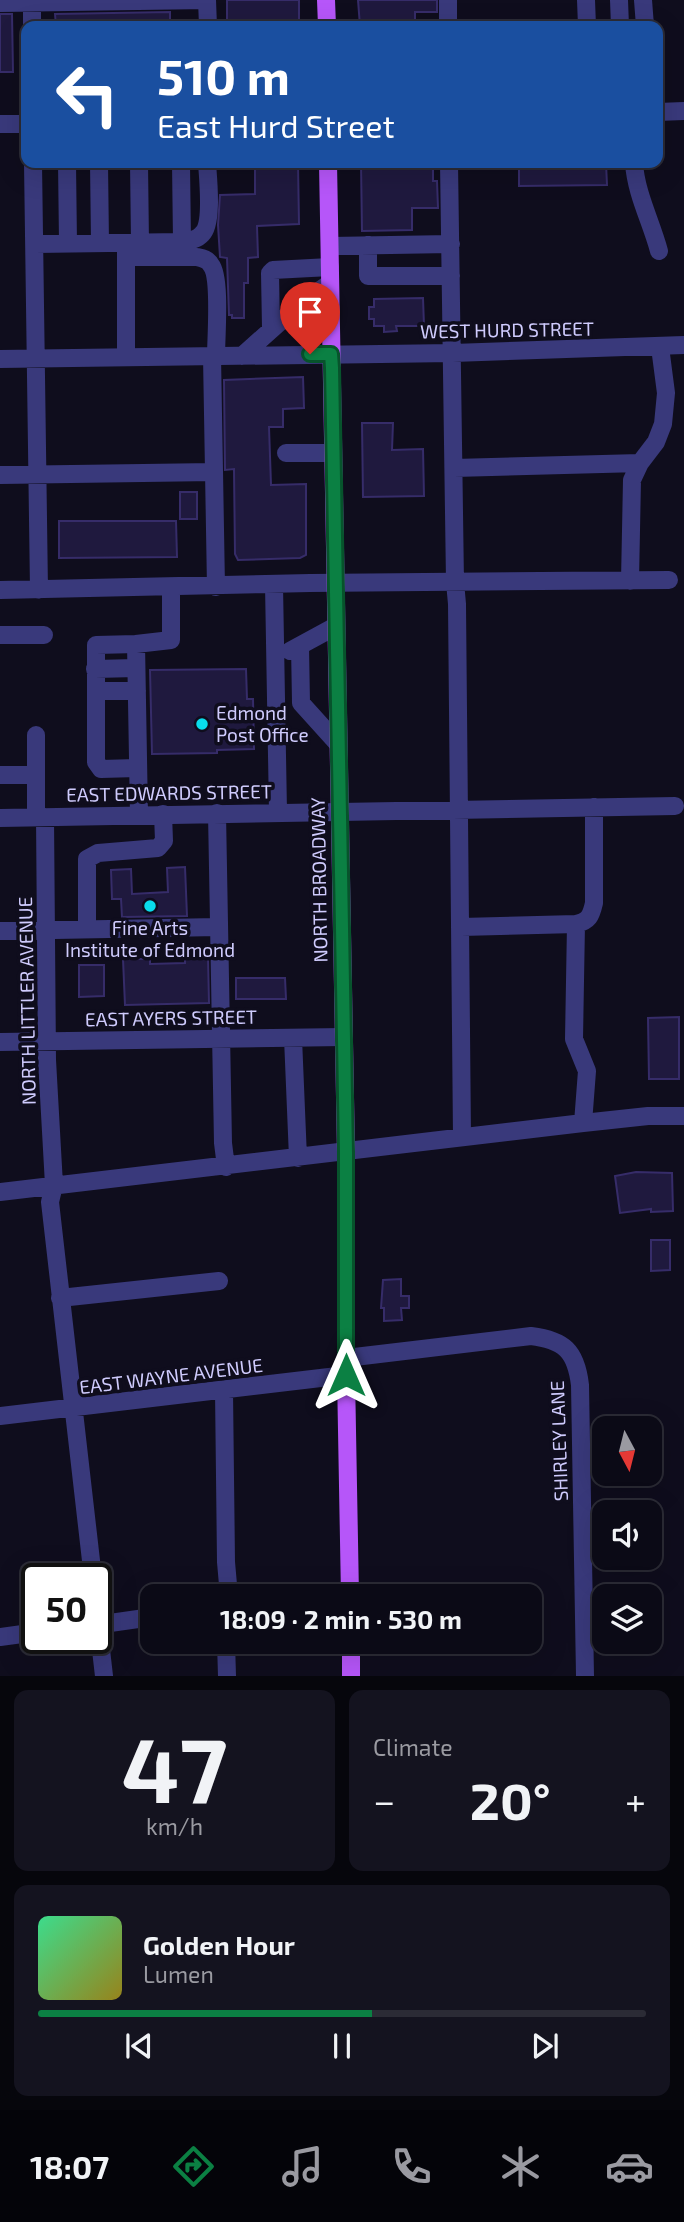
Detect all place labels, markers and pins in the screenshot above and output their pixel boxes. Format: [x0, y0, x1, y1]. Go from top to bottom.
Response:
pin [280, 282, 340, 354]
place label: Edmond Post Office [216, 701, 309, 746]
marker: Edmond Post Office [194, 716, 210, 732]
marker: Fine Arts Institute of Edmond [142, 898, 158, 914]
place label: Fine Arts Institute of Edmond [65, 916, 235, 961]

